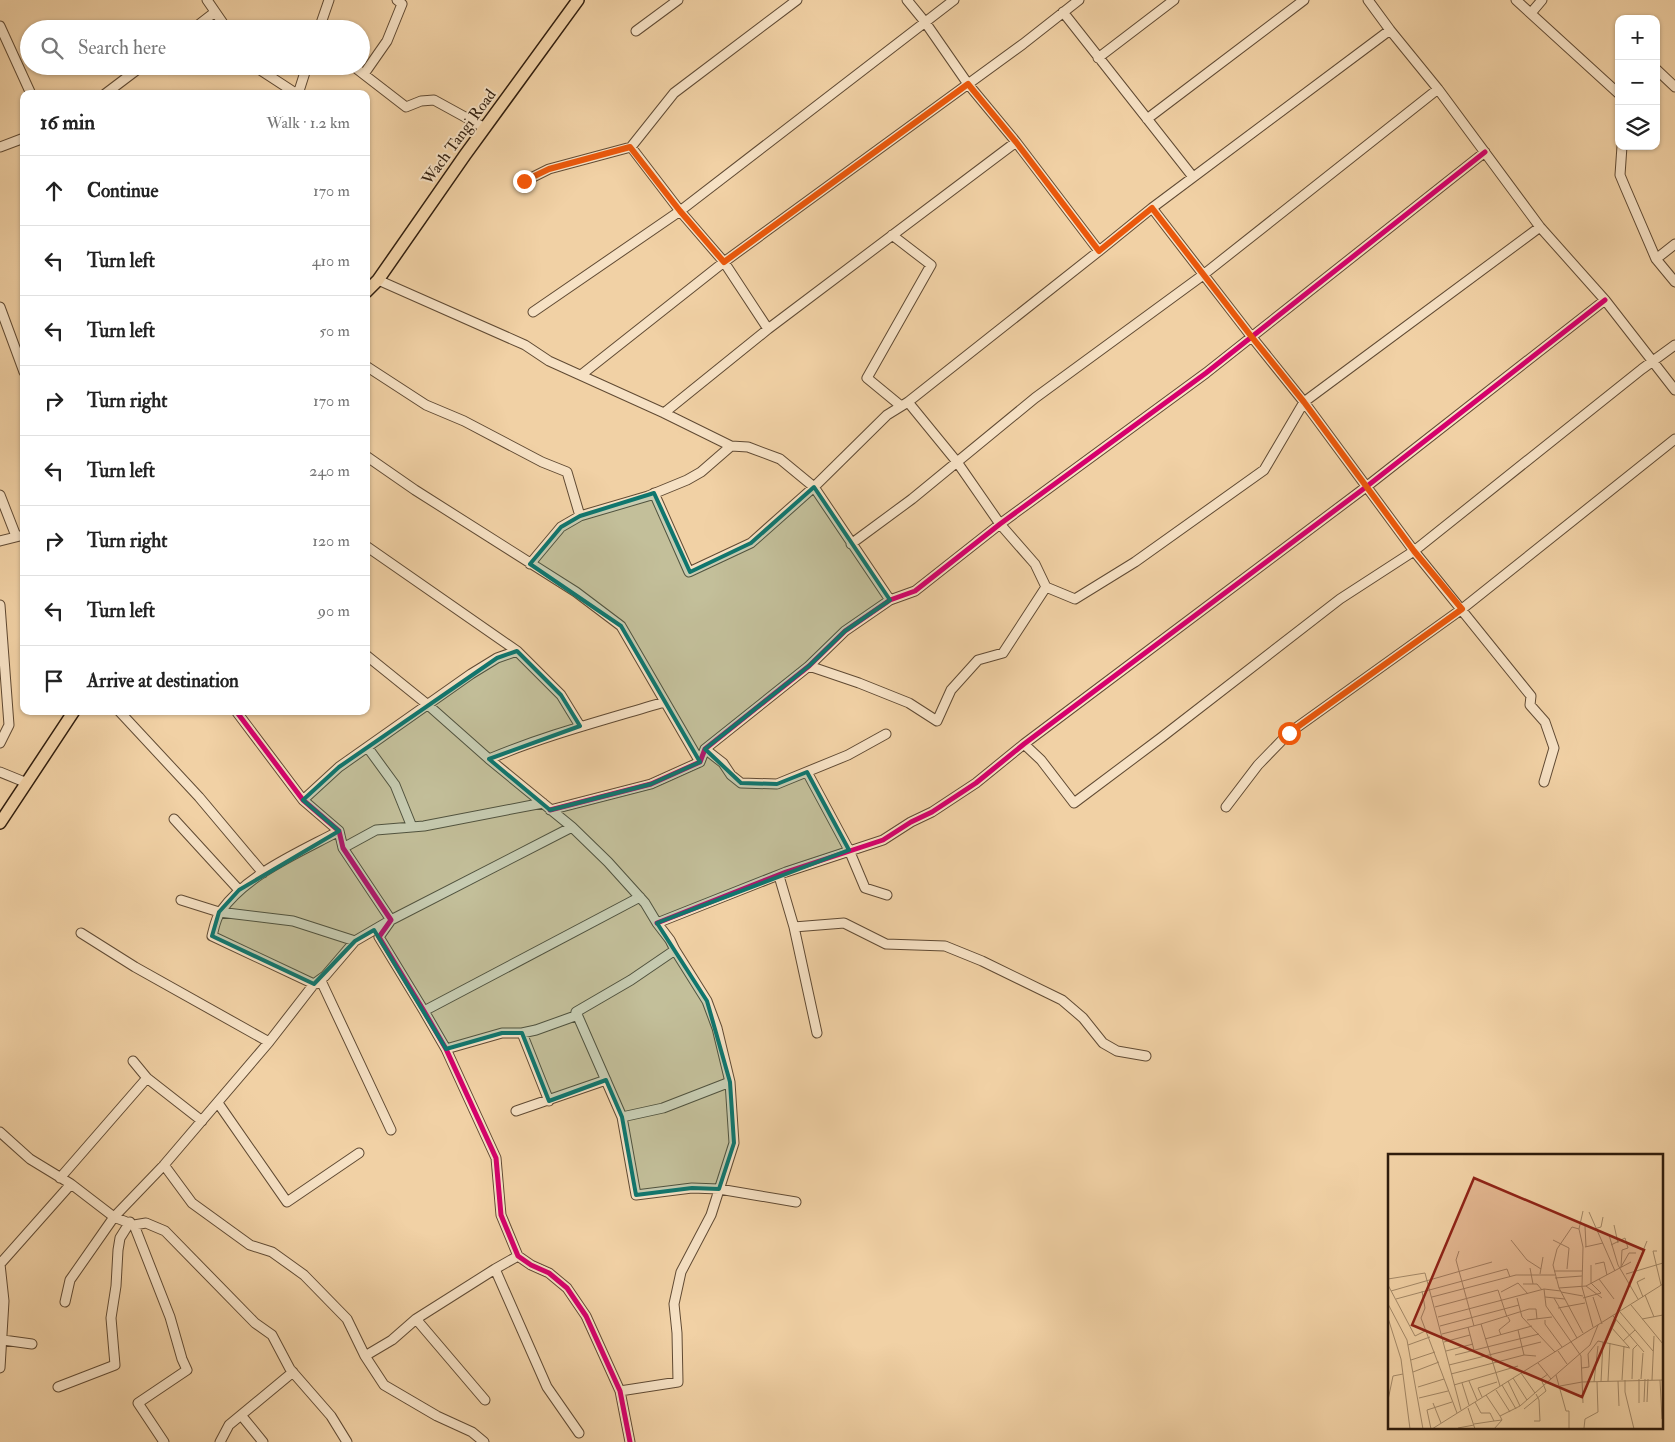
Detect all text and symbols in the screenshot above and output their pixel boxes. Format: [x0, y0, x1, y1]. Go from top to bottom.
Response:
map controls [1615, 15, 1660, 150]
button: + [1615, 15, 1660, 60]
search box [20, 20, 370, 75]
icon: search [38, 34, 66, 62]
text: Search here [78, 36, 166, 60]
button: − [1615, 60, 1660, 105]
street label: Wach Tangi Road [417, 85, 501, 190]
button: layers [1615, 105, 1660, 150]
text: 16 min [40, 109, 95, 136]
text: Walk · 1.2 km [267, 113, 350, 133]
route end [513, 170, 536, 193]
icon: ahead [40, 177, 68, 205]
text: Continue [87, 179, 158, 203]
text: 170 m [313, 181, 350, 201]
icon: left [40, 247, 68, 275]
text: Turn left [87, 249, 155, 273]
text: 410 m [312, 251, 350, 271]
icon: left [40, 317, 68, 345]
text: Turn left [87, 319, 155, 343]
text: 50 m [319, 321, 350, 341]
icon: right [40, 387, 68, 415]
text: Turn right [87, 389, 167, 413]
text: 170 m [313, 391, 350, 411]
icon: left [40, 457, 68, 485]
text: Turn left [87, 459, 155, 483]
text: 240 m [309, 461, 350, 481]
icon: right [40, 527, 68, 555]
text: Turn right [87, 529, 167, 553]
text: 120 m [312, 531, 350, 551]
icon: left [40, 597, 68, 625]
text: Turn left [87, 599, 155, 623]
text: 90 m [318, 601, 350, 621]
icon: arrive [40, 667, 68, 695]
text: Arrive at destination [87, 669, 239, 693]
route start [1278, 722, 1301, 745]
inset map [1388, 1154, 1662, 1430]

